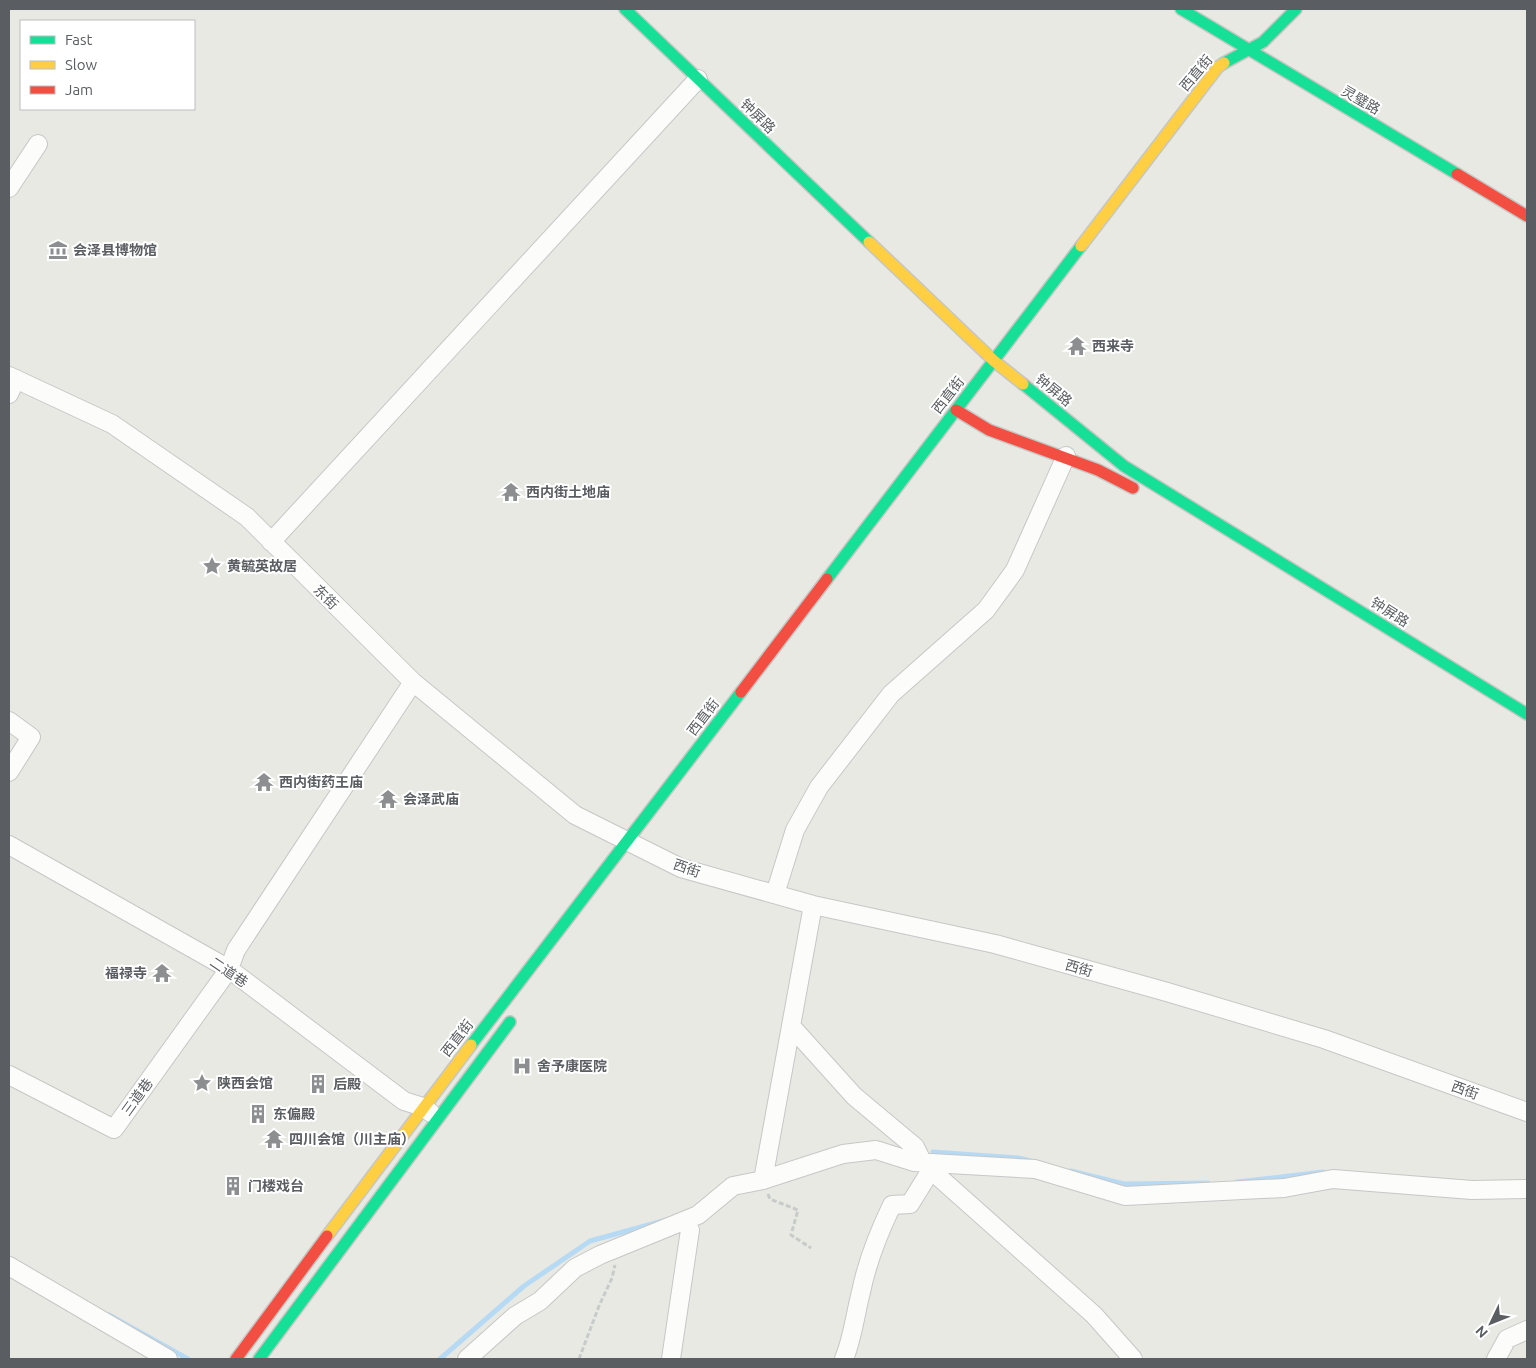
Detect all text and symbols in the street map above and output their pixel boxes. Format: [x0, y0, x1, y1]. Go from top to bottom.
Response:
legend [20, 20, 195, 110]
text: Fast [65, 31, 93, 48]
street label: 西直街 [1176, 52, 1216, 94]
text: Slow [65, 56, 98, 73]
text: Jam [65, 81, 93, 98]
street label: 灵璧路 [1339, 83, 1383, 117]
street label: 钟屏路 [737, 96, 779, 136]
museum icon: 会泽县博物馆 [47, 239, 69, 261]
place label: 会泽县博物馆 [73, 242, 157, 258]
temple icon: 西来寺 [1066, 335, 1088, 357]
place label: 西来寺 [1092, 338, 1134, 354]
street label: 钟屏路 [1033, 371, 1075, 409]
street label: 西直街 [929, 374, 967, 416]
temple icon: 西内街土地庙 [500, 481, 522, 503]
place label: 西内街土地庙 [526, 484, 610, 500]
place icon: 黄毓英故居 [201, 555, 223, 577]
place label: 黄毓英故居 [227, 558, 297, 574]
street label: 东街 [310, 581, 342, 613]
street label: 钟屏路 [1368, 594, 1412, 630]
street label: 西直街 [684, 695, 722, 739]
temple icon: 西内街药王庙 [253, 771, 275, 793]
place label: 西内街药王庙 [279, 774, 363, 790]
temple icon: 会泽武庙 [377, 788, 399, 810]
place label: 会泽武庙 [403, 791, 459, 807]
street label: 西街 [671, 856, 703, 880]
street label: 二道巷 [207, 954, 251, 990]
street label: 西街 [1063, 956, 1095, 980]
temple icon: 福禄寺 [151, 962, 173, 984]
place label: 福禄寺 [105, 965, 147, 981]
street label: 西直街 [438, 1017, 476, 1059]
hospital icon: 舍予康医院 [511, 1055, 533, 1077]
place label: 舍予康医院 [537, 1058, 607, 1074]
place icon: 陕西会馆 [191, 1072, 213, 1094]
building icon: 后殿 [307, 1073, 329, 1095]
street label: 三道巷 [118, 1075, 156, 1119]
place label: 陕西会馆 [217, 1075, 273, 1091]
place label: 后殿 [333, 1076, 361, 1092]
street label: 西街 [1449, 1078, 1481, 1102]
building icon: 东偏殿 [247, 1103, 269, 1125]
place label: 东偏殿 [273, 1106, 315, 1122]
temple icon: 四川会馆（川主庙） [263, 1128, 285, 1150]
place label: 四川会馆（川主庙） [289, 1131, 415, 1147]
building icon: 门楼戏台 [222, 1175, 244, 1197]
place label: 门楼戏台 [248, 1178, 304, 1194]
north arrow [1466, 1298, 1516, 1348]
text: N [1472, 1323, 1491, 1341]

